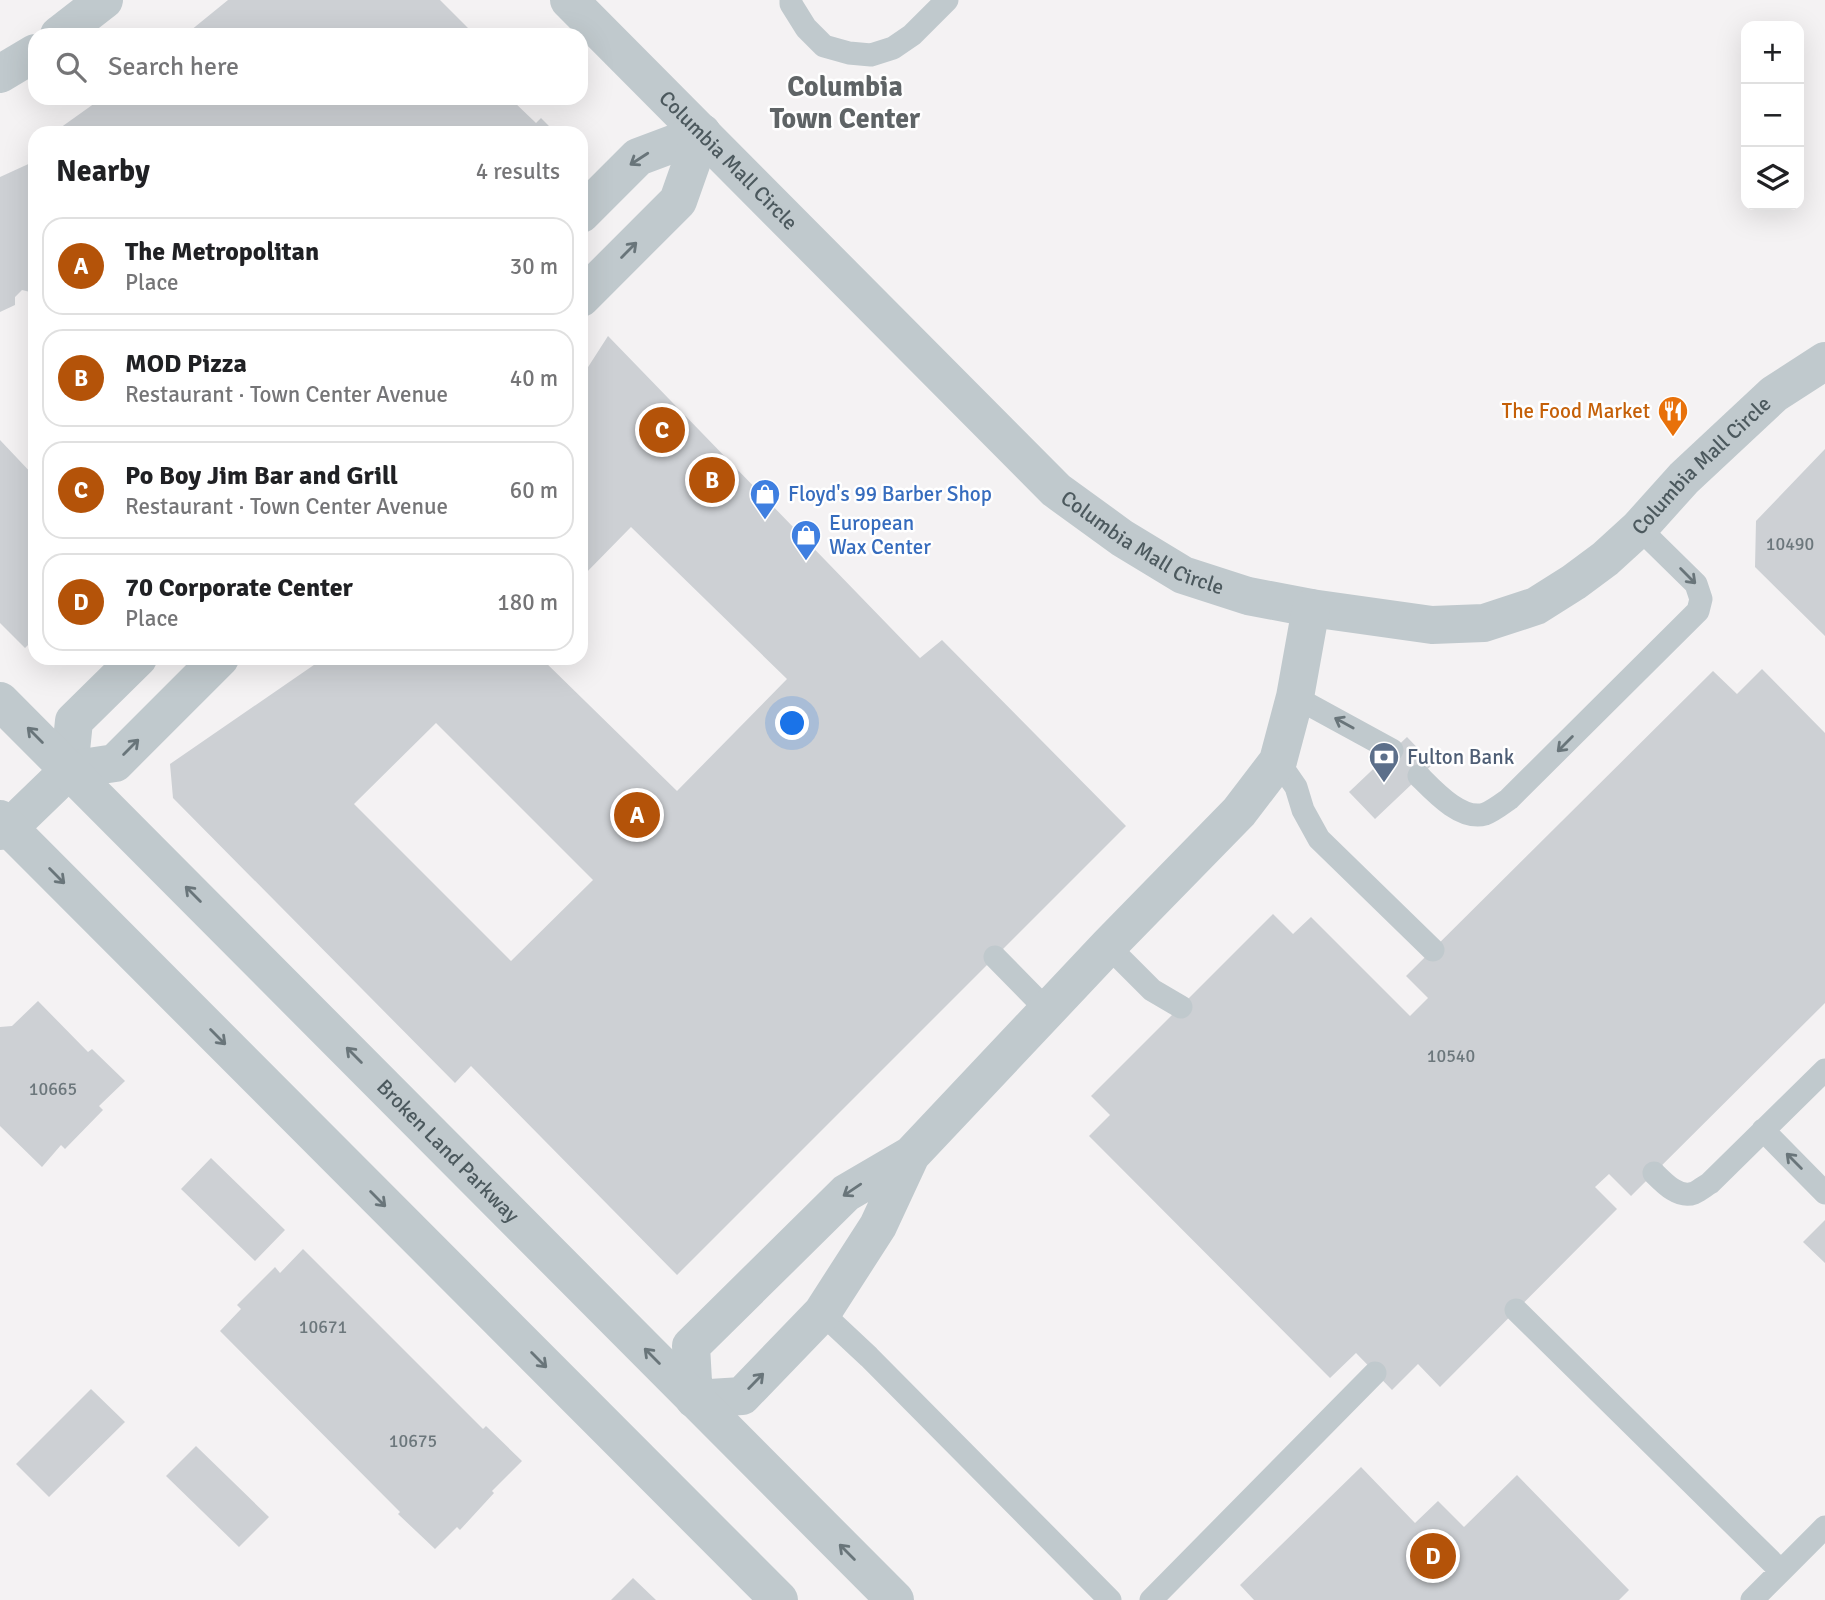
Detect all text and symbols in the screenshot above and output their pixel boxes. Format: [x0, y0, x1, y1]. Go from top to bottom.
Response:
map controls [1741, 21, 1804, 210]
button: + [1741, 21, 1804, 84]
search box [28, 28, 588, 105]
icon: search [52, 48, 90, 86]
text: Search here [108, 51, 239, 83]
district label: Columbia Town Center [770, 70, 921, 136]
button: − [1741, 84, 1804, 147]
street label: Columbia Mall Circle [653, 85, 803, 235]
button: layers [1741, 147, 1804, 210]
one-way arrow [630, 152, 649, 167]
text: Nearby [56, 153, 150, 190]
text: 4 results [476, 157, 560, 186]
text: The Metropolitan [125, 236, 319, 268]
one-way arrow [621, 242, 638, 259]
text: A [74, 252, 88, 281]
text: 30 m [510, 252, 558, 281]
text: Place [125, 268, 179, 297]
text: MOD Pizza [125, 348, 247, 380]
text: B [74, 364, 88, 393]
text: 40 m [510, 364, 558, 393]
text: Restaurant · Town Center Avenue [125, 380, 448, 409]
street label: Columbia Mall Circle [1626, 391, 1776, 540]
restaurant icon: The Food Market [1656, 394, 1690, 438]
place label: The Food Market [1502, 398, 1650, 424]
pin: C [639, 404, 685, 456]
pin: B [689, 454, 735, 506]
text: Po Boy Jim Bar and Grill [125, 460, 398, 492]
text: C [74, 476, 88, 505]
text: 60 m [510, 476, 558, 505]
shop icon: Floyd's 99 Barber Shop [748, 477, 782, 521]
place label: Floyd's 99 Barber Shop [788, 481, 992, 507]
street label: Columbia Mall Circle [1056, 485, 1227, 600]
text: Restaurant · Town Center Avenue [125, 492, 448, 521]
place label: European Wax Center [829, 510, 931, 560]
shop icon: European Wax Center [789, 518, 823, 562]
house number: 10490 [1766, 533, 1814, 555]
one-way arrow [1679, 567, 1696, 584]
text: 70 Corporate Center [125, 572, 353, 604]
text: D [73, 588, 89, 617]
text: 180 m [497, 588, 558, 617]
text: Place [125, 604, 179, 633]
your location [775, 706, 809, 740]
one-way arrow [1334, 716, 1354, 730]
one-way arrow [26, 727, 43, 744]
one-way arrow [1557, 735, 1574, 752]
one-way arrow [122, 739, 139, 756]
bank icon: Fulton Bank [1367, 740, 1401, 784]
place label: Fulton Bank [1407, 744, 1515, 770]
pin: A [614, 789, 660, 841]
one-way arrow [48, 867, 65, 884]
one-way arrow [185, 886, 202, 903]
one-way arrow [209, 1029, 226, 1046]
house number: 10540 [1427, 1045, 1475, 1067]
one-way arrow [345, 1047, 362, 1064]
street label: Broken Land Parkway [371, 1074, 525, 1228]
house number: 10665 [29, 1078, 77, 1100]
one-way arrow [1786, 1153, 1803, 1170]
one-way arrow [843, 1183, 862, 1197]
one-way arrow [369, 1190, 386, 1207]
house number: 10671 [299, 1316, 347, 1338]
one-way arrow [643, 1348, 660, 1365]
one-way arrow [530, 1351, 547, 1368]
one-way arrow [748, 1373, 765, 1390]
house number: 10675 [389, 1430, 437, 1452]
pin: D [1410, 1530, 1456, 1582]
one-way arrow [839, 1543, 856, 1560]

